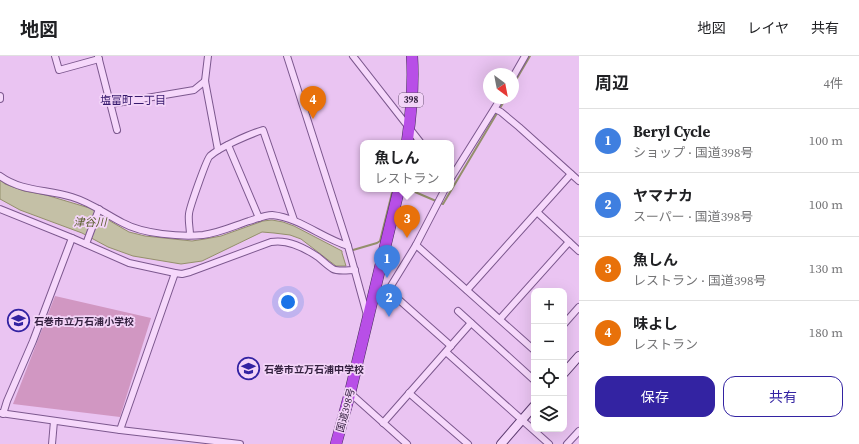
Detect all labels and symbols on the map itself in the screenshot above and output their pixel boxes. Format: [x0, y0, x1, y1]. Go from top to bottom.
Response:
north arrow [483, 68, 519, 104]
pin: 4 [300, 86, 326, 119]
district label: 塩富町二丁目 [100, 93, 166, 108]
road number: 398 [399, 93, 423, 107]
pin: 3 [394, 205, 420, 238]
water label: 津谷川 [74, 215, 107, 230]
pin: 1 [374, 245, 400, 278]
pin: 2 [376, 284, 402, 317]
your location [278, 292, 298, 312]
school or university icon: 石巻市立万石浦小学校 [5, 308, 31, 334]
place label: 石巻市立万石浦小学校 [34, 315, 134, 328]
school or university icon: 石巻市立万石浦中学校 [235, 356, 261, 382]
place label: 石巻市立万石浦中学校 [264, 363, 364, 376]
street label: 国道398号 [333, 387, 358, 434]

